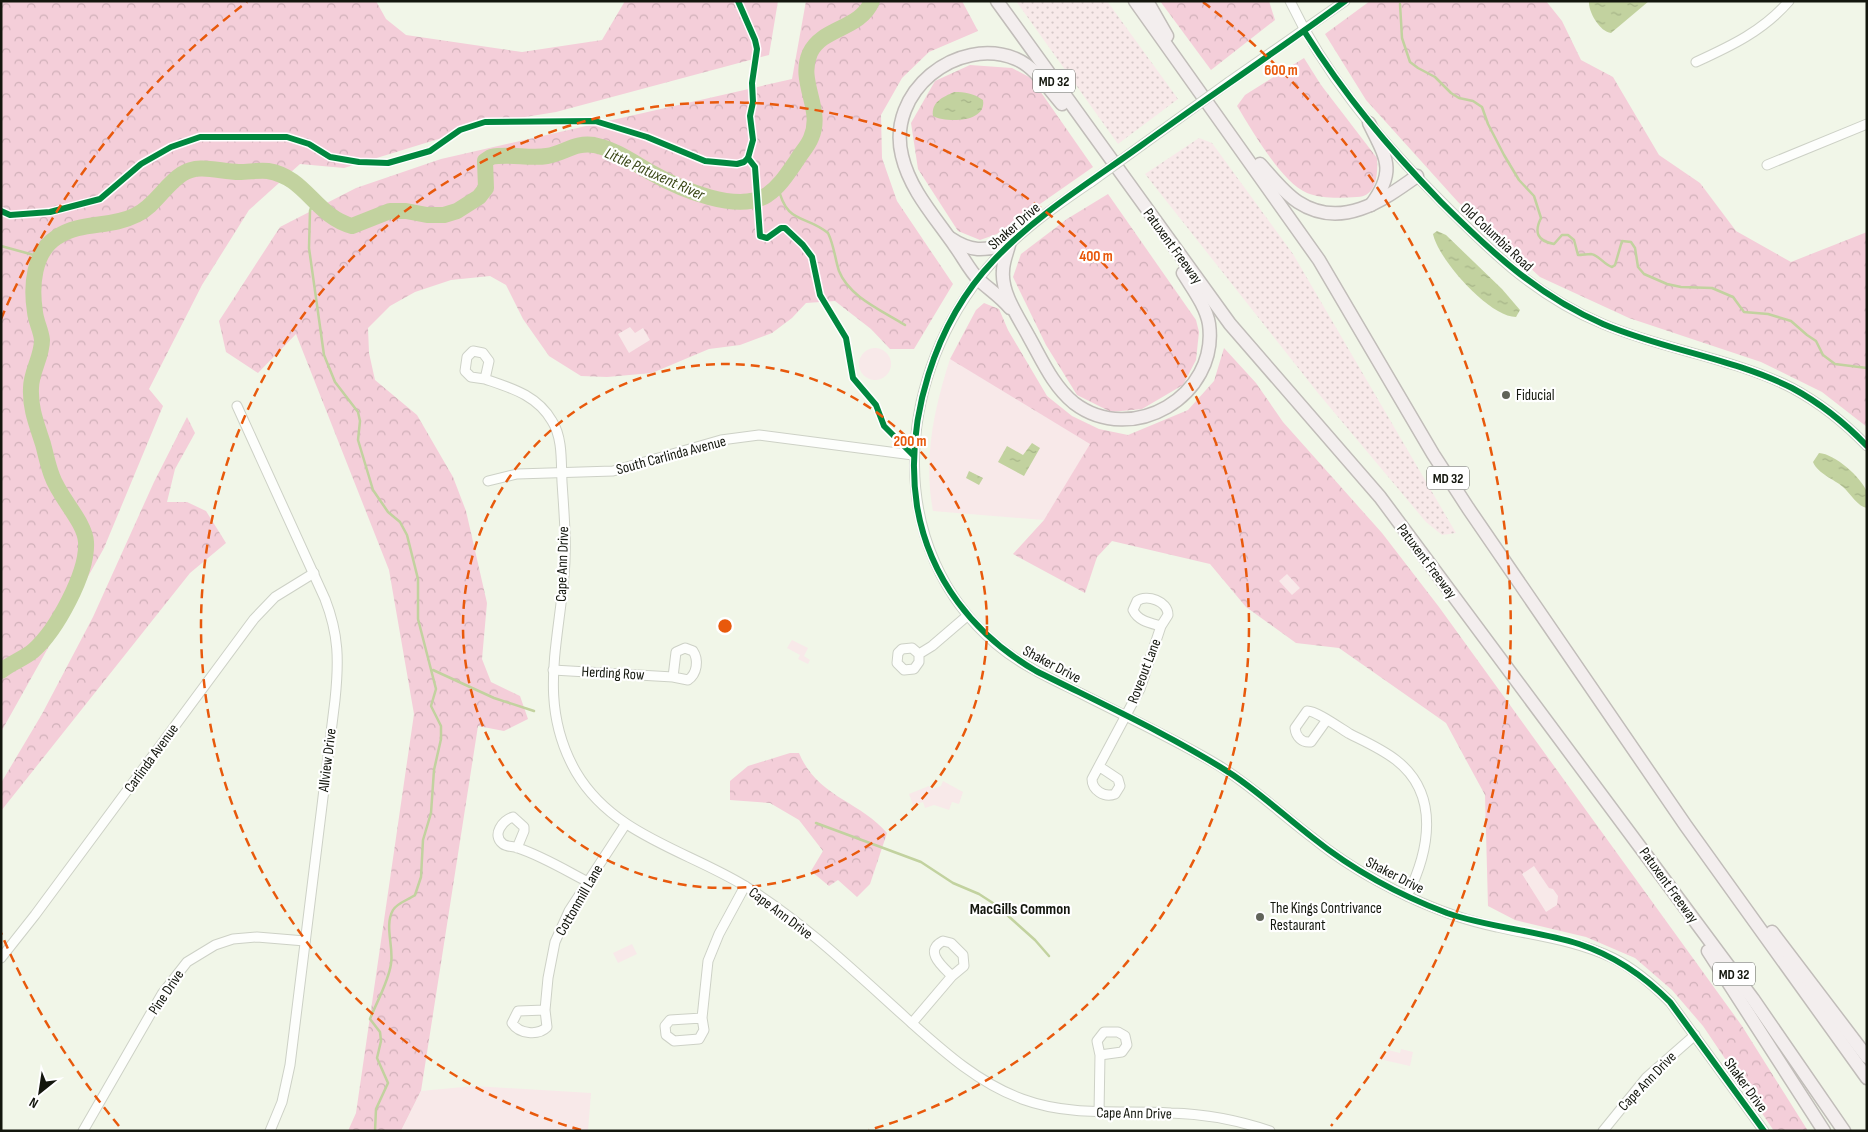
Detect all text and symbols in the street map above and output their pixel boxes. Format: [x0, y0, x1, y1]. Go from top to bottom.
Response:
text: 600 m [1264, 61, 1298, 80]
road number: MD 32 [1033, 70, 1075, 92]
water label: Little Patuxent River [602, 144, 708, 205]
street label: Shaker Drive [984, 199, 1044, 254]
street label: Old Columbia Road [1456, 199, 1537, 276]
street label: Patuxent Freeway [1139, 205, 1207, 288]
text: 400 m [1079, 247, 1113, 266]
place label: Fiducial [1516, 386, 1555, 405]
marker: Fiducial [1500, 389, 1512, 401]
street label: South Carlinda Avenue [614, 432, 728, 479]
text: 200 m [893, 432, 927, 451]
road number: MD 32 [1427, 466, 1469, 489]
street label: Patuxent Freeway [1392, 520, 1461, 603]
street label: Cape Ann Drive [552, 526, 573, 602]
centre of rings [716, 617, 734, 635]
street label: Roveout Lane [1123, 636, 1165, 706]
street label: Shaker Drive [1019, 641, 1084, 688]
street label: Herding Row [581, 662, 645, 685]
street label: Carlinda Avenue [120, 720, 183, 796]
street label: Allview Drive [314, 727, 341, 794]
street label: Patuxent Freeway [1635, 844, 1703, 927]
street label: Shaker Drive [1362, 853, 1427, 898]
street label: Cottonmill Lane [551, 861, 607, 939]
street label: Cape Ann Drive [745, 883, 817, 944]
place label: The Kings Contrivance Restaurant [1270, 899, 1382, 935]
district label: MacGills Common [970, 900, 1070, 919]
marker: The Kings Contrivance Restaurant [1254, 911, 1266, 923]
road number: MD 32 [1713, 962, 1755, 986]
street label: Pine Drive [145, 966, 188, 1018]
street label: Cape Ann Drive [1614, 1048, 1680, 1115]
street label: Shaker Drive [1719, 1054, 1772, 1116]
north arrow [15, 1067, 65, 1117]
text: N [26, 1094, 41, 1112]
street label: Cape Ann Drive [1096, 1103, 1172, 1124]

